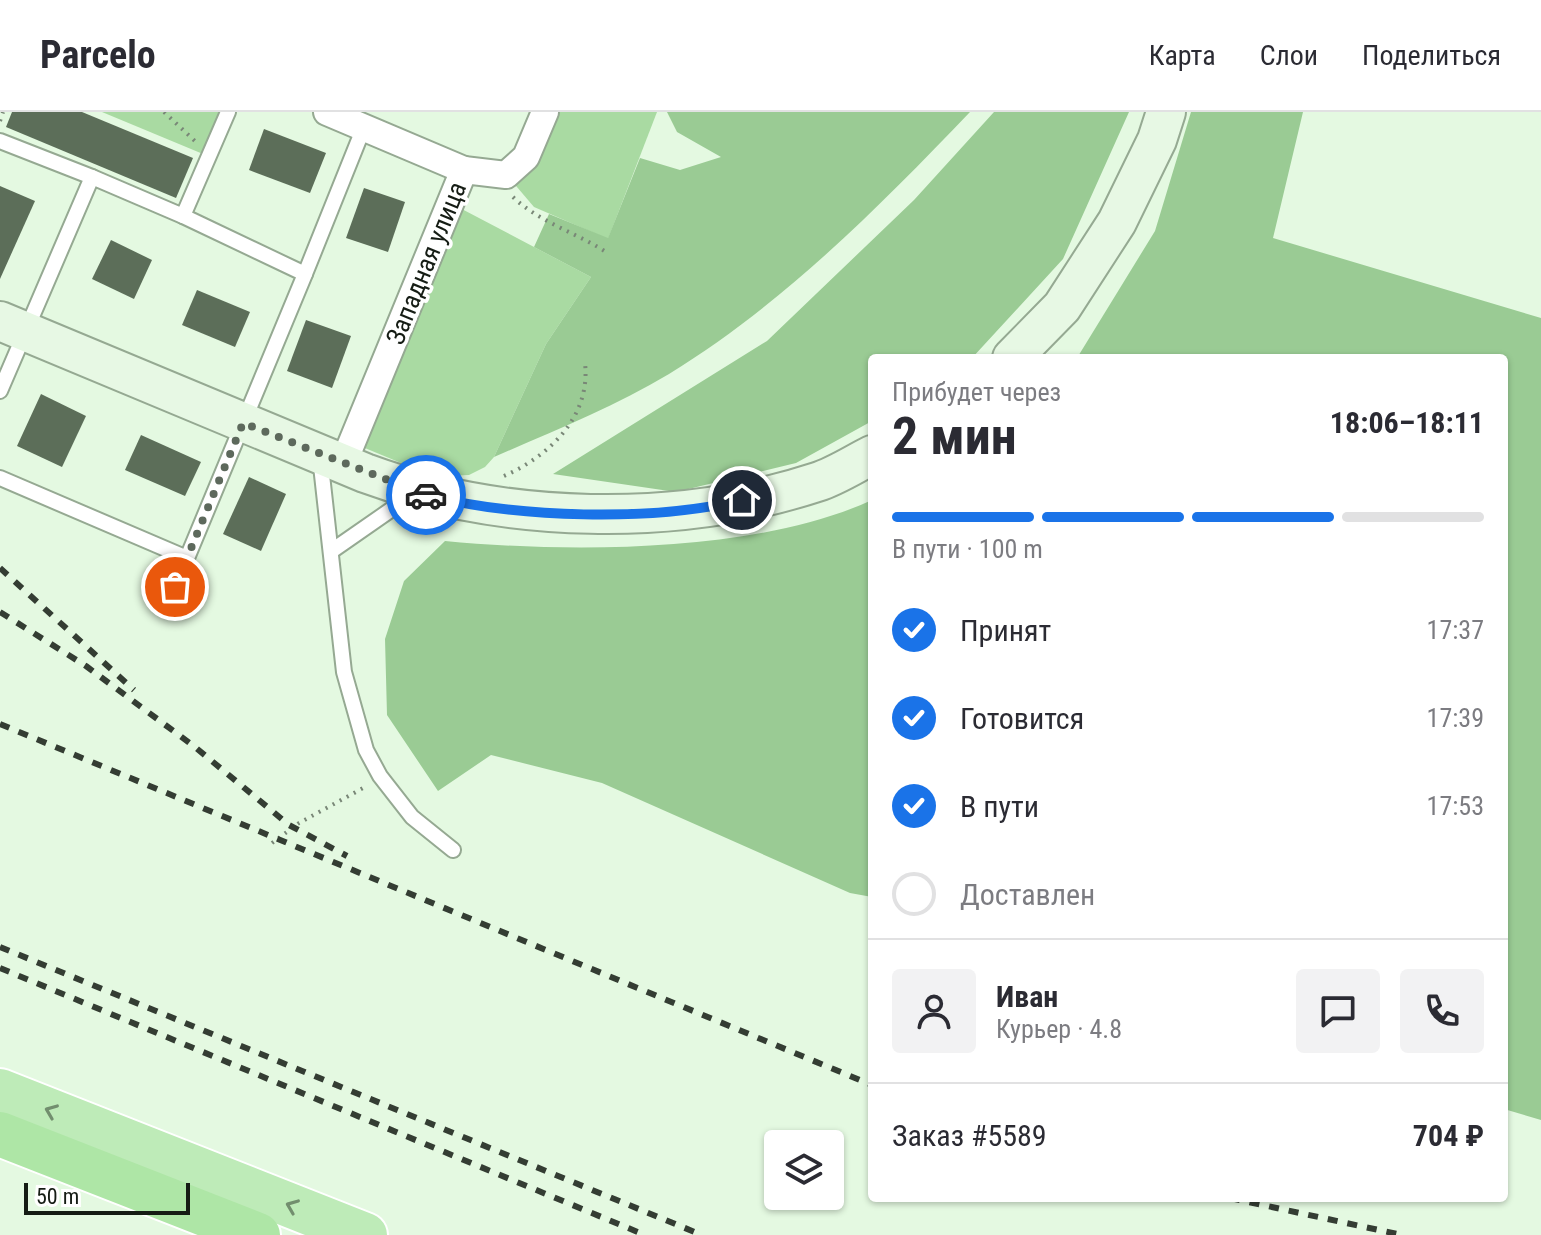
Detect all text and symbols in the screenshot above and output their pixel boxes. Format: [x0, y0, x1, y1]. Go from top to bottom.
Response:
text: Parcelo [40, 33, 156, 77]
text: Карта [1149, 39, 1216, 72]
text: Слои [1260, 39, 1318, 72]
text: Поделиться [1362, 39, 1501, 72]
street label: Западная улица [380, 177, 472, 349]
text: Прибудет через [892, 377, 1061, 407]
text: 18:06–18:11 [1330, 405, 1484, 440]
text: 2 мин [892, 406, 1017, 467]
courier [386, 455, 466, 535]
pin [708, 466, 776, 534]
icon: car [404, 473, 448, 517]
icon: home [720, 478, 764, 522]
text: В пути · 100 m [892, 534, 1043, 564]
pin [141, 553, 209, 621]
icon: bag [153, 565, 197, 609]
icon: check [892, 608, 936, 652]
text: Принят [960, 613, 1051, 648]
text: 17:37 [1427, 615, 1484, 645]
icon: check [892, 696, 936, 740]
text: Готовится [960, 701, 1084, 736]
text: 17:39 [1427, 703, 1484, 733]
icon: check [892, 784, 936, 828]
text: В пути [960, 789, 1039, 824]
text: 17:53 [1427, 791, 1484, 821]
text: Доставлен [960, 877, 1095, 912]
button: person [892, 969, 976, 1053]
button: chat [1296, 969, 1380, 1053]
button: phone [1400, 969, 1484, 1053]
text: Иван [996, 979, 1058, 1014]
text: Курьер · 4.8 [996, 1014, 1122, 1044]
one-way arrow [45, 1104, 59, 1121]
text: Заказ #5589 [892, 1118, 1047, 1153]
text: 704 ₽ [1413, 1118, 1484, 1153]
map controls [764, 1130, 844, 1210]
button: layers [764, 1130, 844, 1210]
scale bar [24, 1179, 190, 1215]
text: 50 m [36, 1184, 79, 1209]
one-way arrow [286, 1199, 300, 1216]

